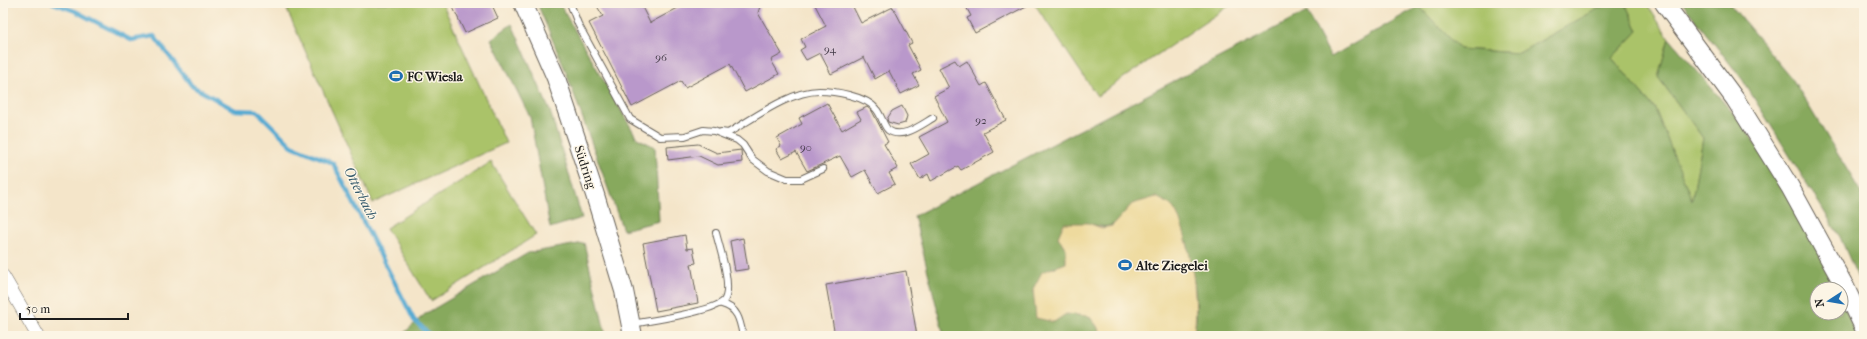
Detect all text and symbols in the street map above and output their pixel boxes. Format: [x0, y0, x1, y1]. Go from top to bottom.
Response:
house number: 94 [824, 43, 837, 56]
house number: 96 [655, 51, 667, 64]
sports icon: FC Wiesla [388, 68, 404, 84]
place label: FC Wiesla [406, 69, 464, 84]
house number: 92 [975, 114, 987, 127]
house number: 90 [800, 141, 812, 154]
street label: Südring [571, 143, 600, 192]
water label: Otterbach [340, 164, 381, 223]
sports icon: Alte Ziegelei [1117, 257, 1133, 273]
place label: Alte Ziegelei [1135, 258, 1208, 274]
north arrow [1809, 281, 1849, 321]
scale bar [20, 295, 128, 321]
text: N [1812, 297, 1827, 308]
text: 50 m [26, 302, 50, 316]

